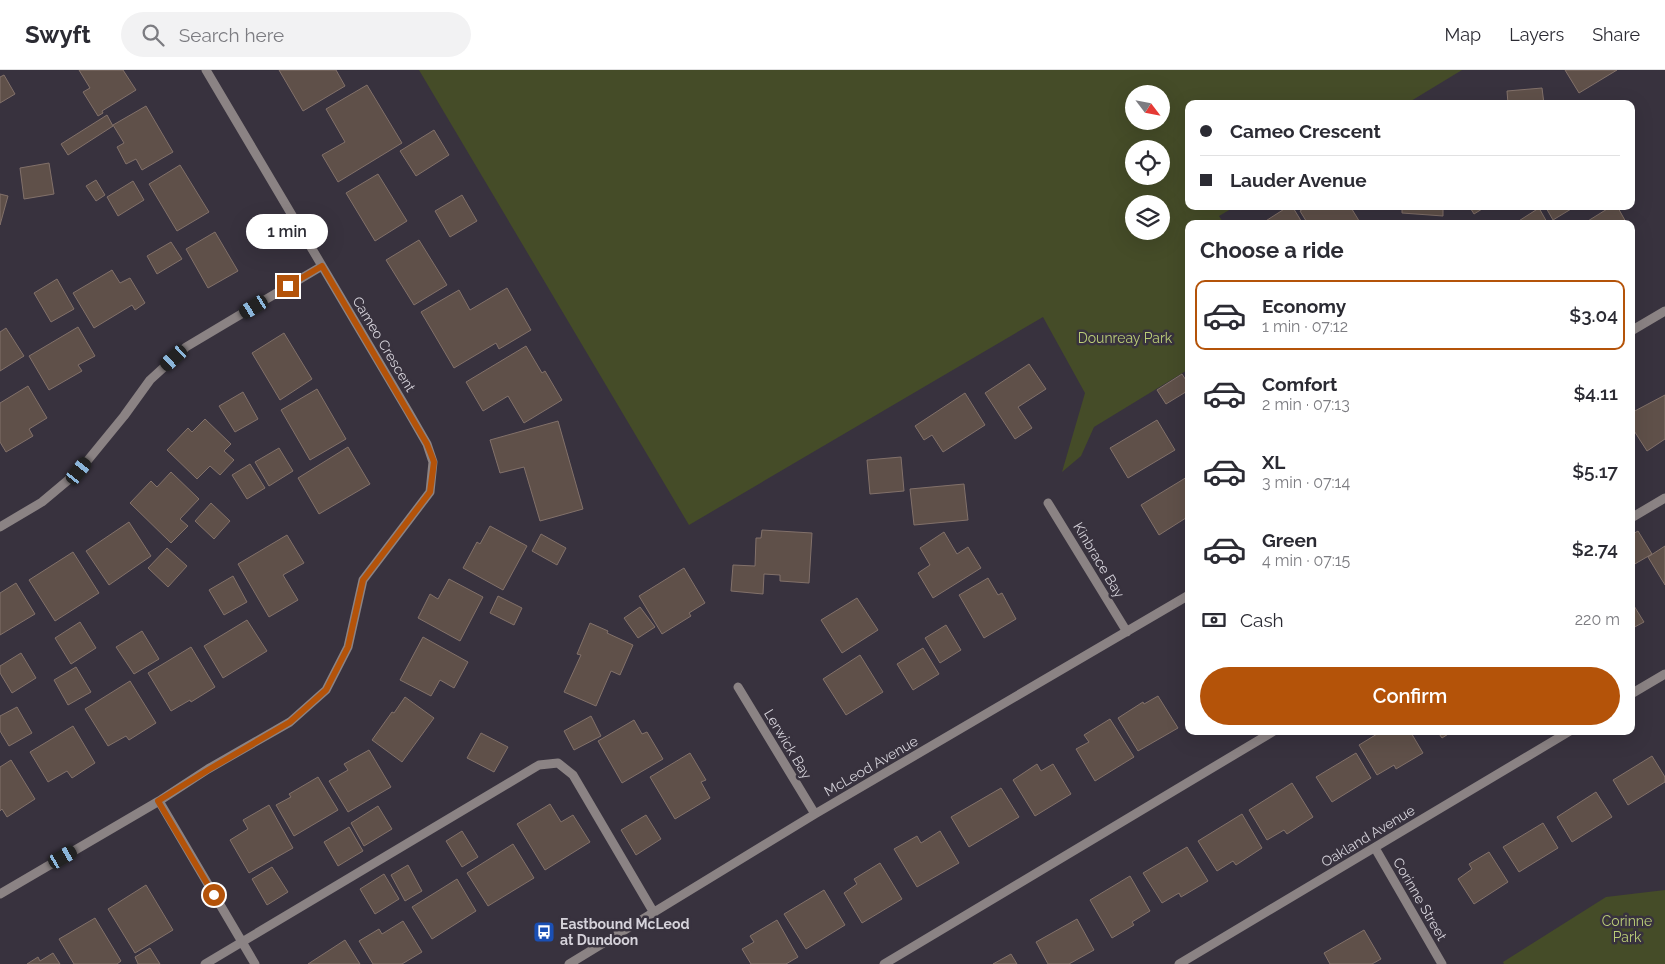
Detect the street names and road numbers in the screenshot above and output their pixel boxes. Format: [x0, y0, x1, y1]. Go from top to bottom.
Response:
street label: Cameo Crescent [349, 294, 419, 395]
street label: Kinbrace Bay [1070, 519, 1128, 601]
street label: Lerwick Bay [761, 706, 815, 782]
street label: McLeod Avenue [821, 733, 921, 799]
street label: Oakland Avenue [1318, 802, 1418, 870]
street label: Corinne Street [1390, 855, 1450, 943]

